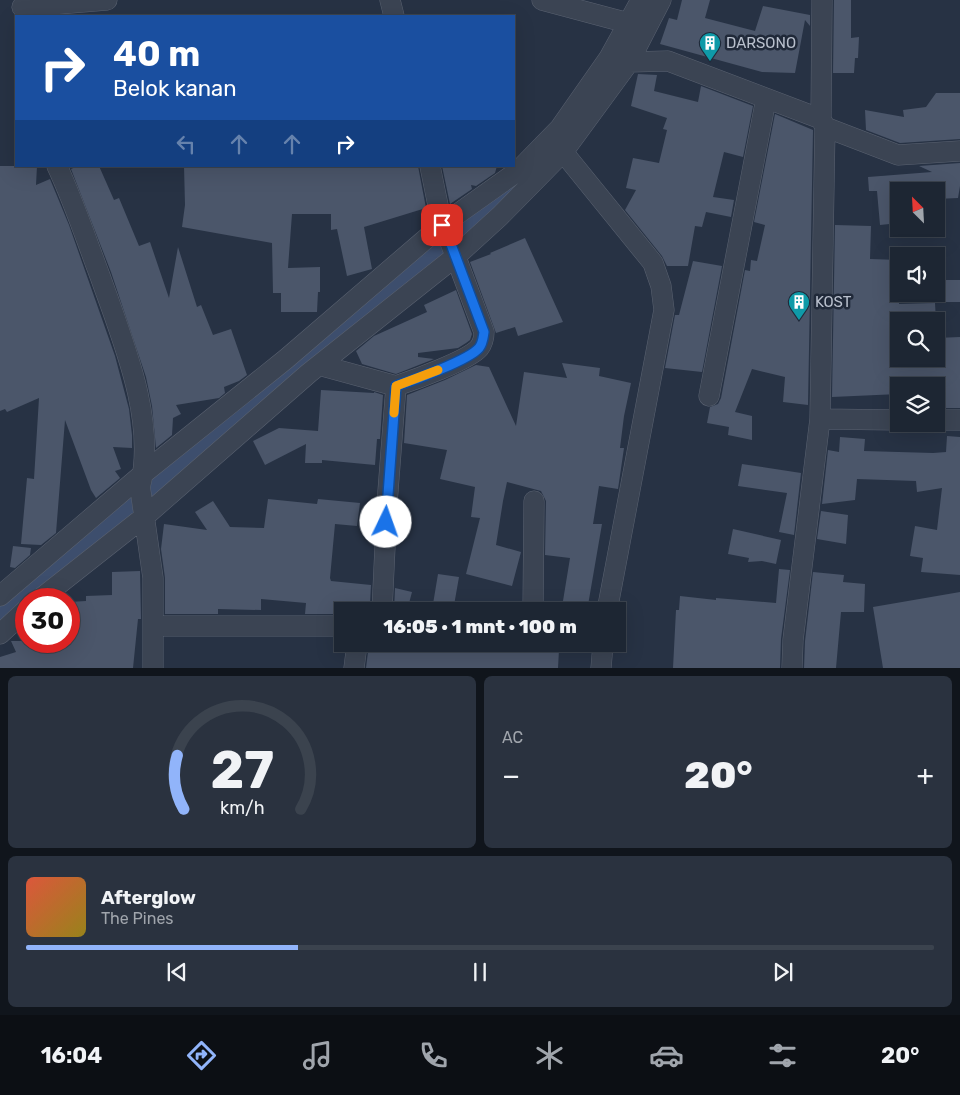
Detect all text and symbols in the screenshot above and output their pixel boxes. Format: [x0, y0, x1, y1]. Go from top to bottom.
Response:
building icon: DARSONO [698, 31, 722, 62]
text: 40 m [113, 33, 200, 75]
place label: DARSONO [726, 34, 796, 52]
icon: right [30, 35, 95, 100]
text: Belok kanan [113, 75, 237, 102]
icon: left [172, 130, 200, 158]
icon: ahead [225, 130, 253, 158]
icon: ahead [278, 130, 306, 158]
icon: right [331, 130, 359, 158]
north arrow [890, 182, 945, 238]
map controls [890, 182, 945, 432]
pin [421, 204, 463, 246]
icon: arrive [428, 211, 456, 239]
button: sound [890, 247, 945, 302]
building icon: KOST [787, 290, 811, 321]
place label: KOST [815, 293, 852, 311]
button: search [890, 312, 945, 367]
button: layers [890, 377, 945, 432]
position arrow [359, 495, 411, 547]
speed limit sign: 30 [15, 588, 80, 653]
text: 16:05 · 1 mnt · 100 m [383, 615, 577, 638]
text: AC [502, 728, 523, 747]
text: 27 [210, 739, 274, 801]
text: 20° [684, 752, 753, 798]
text: − [502, 759, 520, 792]
text: + [917, 759, 934, 792]
text: km/h [220, 797, 264, 818]
text: Afterglow [101, 886, 196, 909]
text: The Pines [101, 909, 174, 928]
icon: previous [163, 958, 191, 986]
icon: pause [466, 958, 494, 986]
icon: next [769, 958, 797, 986]
icon: directions [184, 1038, 219, 1073]
icon: music [300, 1038, 335, 1073]
icon: phone [416, 1038, 451, 1073]
icon: climate [532, 1038, 567, 1073]
icon: car [649, 1038, 684, 1073]
icon: filters [765, 1038, 800, 1073]
text: 16:04 [41, 1042, 102, 1069]
text: 20° [881, 1042, 919, 1069]

